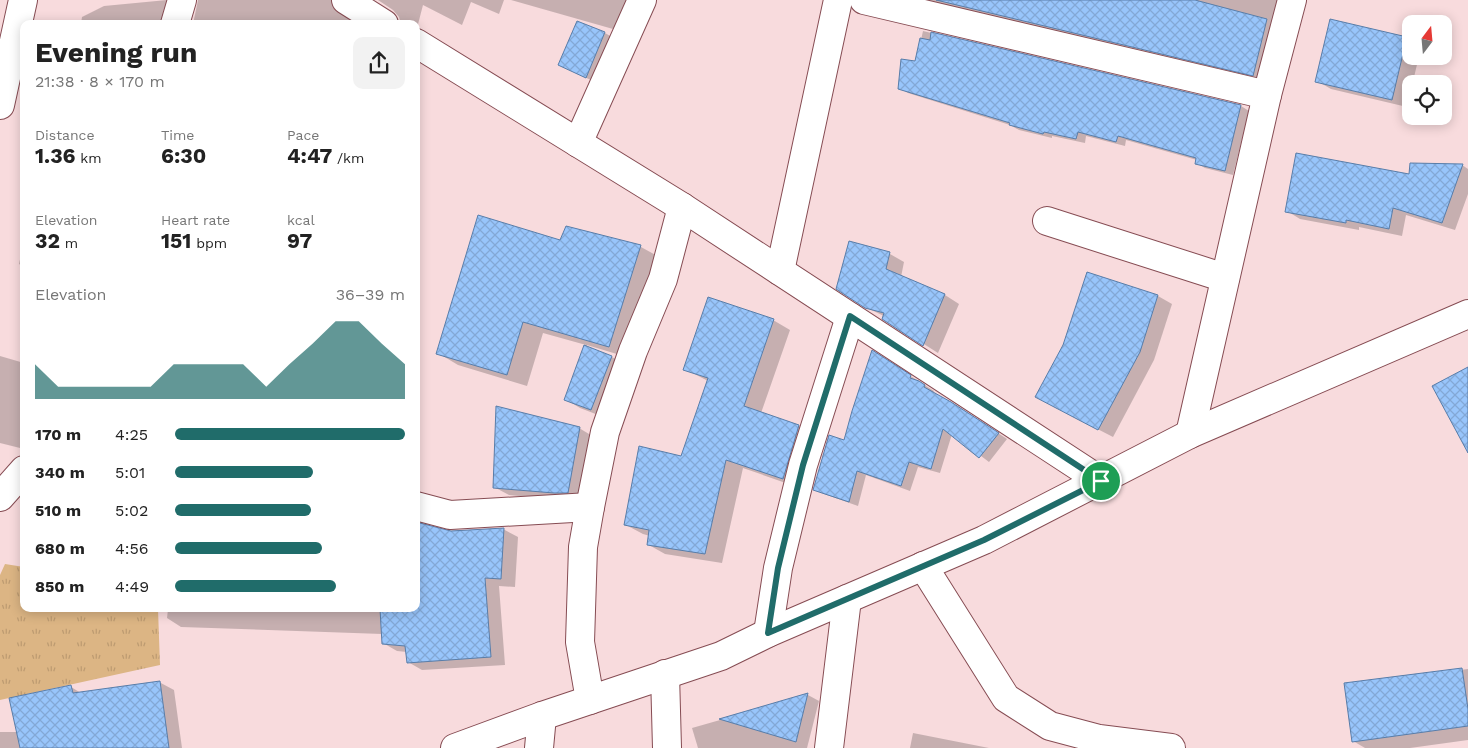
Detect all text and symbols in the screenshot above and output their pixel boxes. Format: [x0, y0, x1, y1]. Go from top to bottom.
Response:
north arrow [1402, 15, 1452, 65]
map controls [1402, 15, 1452, 125]
text: Evening run [35, 36, 197, 69]
button: share [353, 37, 405, 89]
text: 21:38 · 8 × 170 m [35, 72, 165, 91]
button: locate [1402, 75, 1452, 125]
text: Distance [35, 127, 95, 143]
text: Time [161, 127, 194, 143]
text: Pace [287, 127, 319, 143]
text: 1.36 [35, 143, 76, 168]
text: 6:30 [161, 143, 206, 168]
text: 4:47 [287, 143, 332, 168]
text: km [76, 150, 102, 166]
text: /km [332, 150, 364, 166]
text: Elevation [35, 212, 98, 228]
text: Heart rate [161, 212, 230, 228]
text: kcal [287, 212, 315, 228]
text: 32 [35, 228, 60, 253]
text: 151 [161, 228, 191, 253]
text: 97 [287, 228, 312, 253]
text: m [60, 235, 78, 251]
text: bpm [191, 235, 227, 251]
text: Elevation [35, 285, 106, 304]
text: 36–39 m [336, 285, 405, 304]
text: 170 m [35, 425, 81, 444]
text: 4:25 [115, 425, 148, 444]
pin [1080, 460, 1122, 502]
text: 340 m [35, 463, 85, 482]
text: 5:01 [115, 463, 145, 482]
icon: arrive [1087, 467, 1115, 495]
text: 510 m [35, 501, 81, 520]
text: 5:02 [115, 501, 148, 520]
text: 680 m [35, 539, 85, 558]
text: 4:56 [115, 539, 149, 558]
text: 850 m [35, 577, 84, 596]
text: 4:49 [115, 577, 149, 596]

